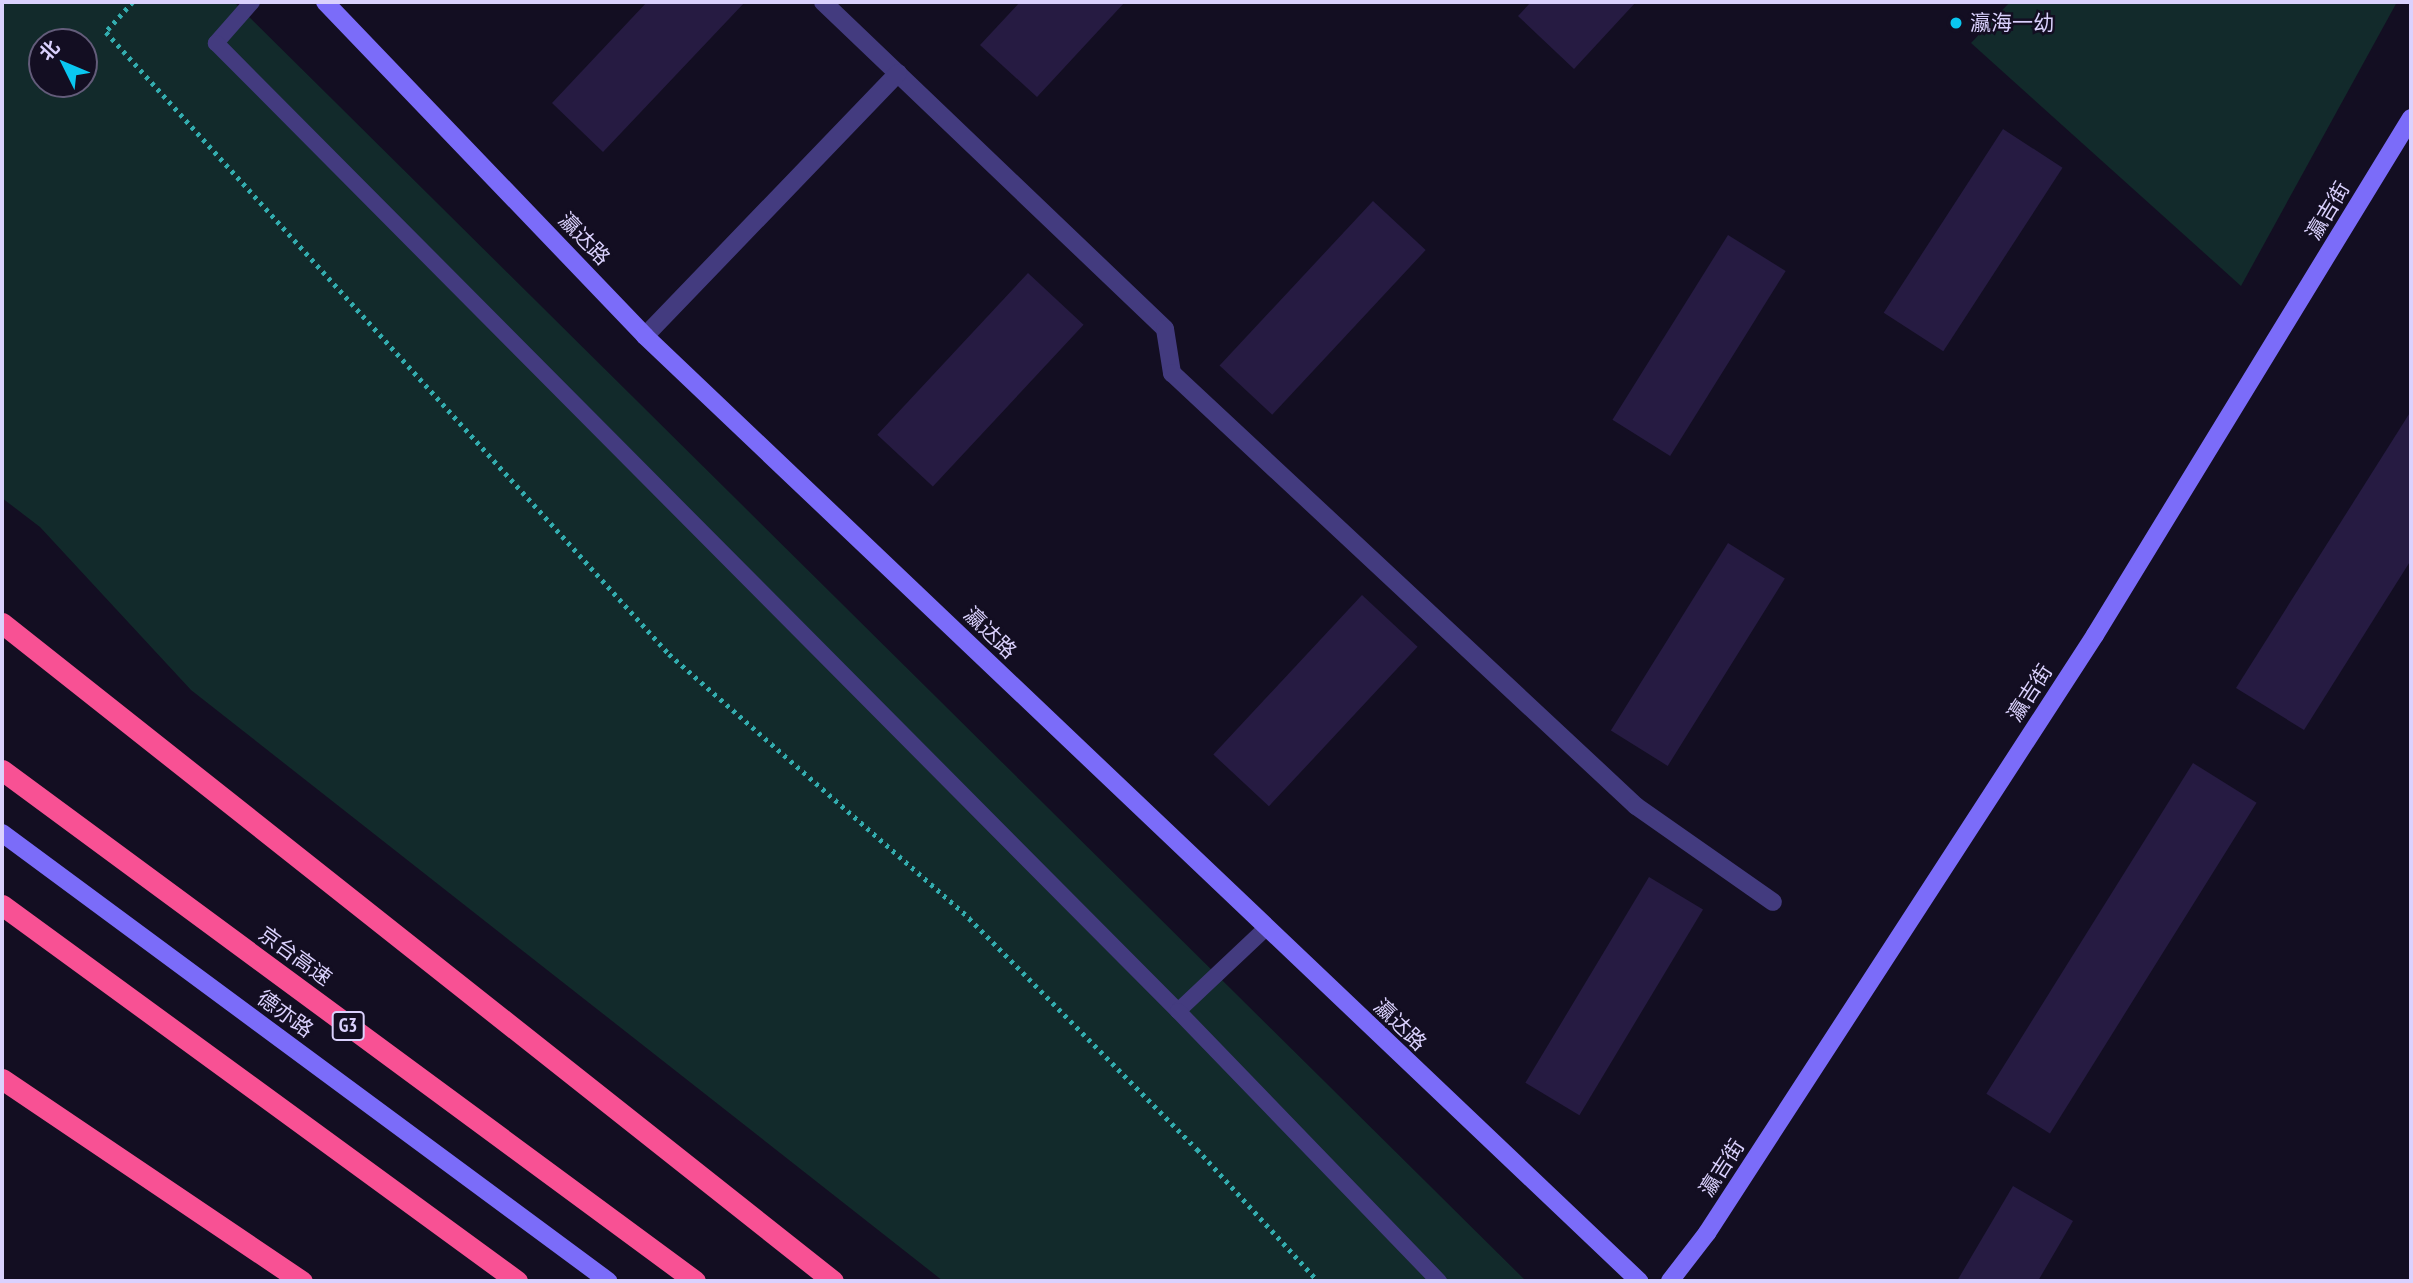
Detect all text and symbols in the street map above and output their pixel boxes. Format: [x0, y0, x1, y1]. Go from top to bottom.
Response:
place label: 瀛海一幼 [1970, 10, 2054, 36]
marker: 瀛海一幼 [1948, 15, 1964, 31]
north arrow [28, 28, 98, 98]
text: 北 [34, 35, 64, 65]
street label: 瀛吉街 [2301, 178, 2355, 244]
street label: 瀛达路 [553, 208, 615, 270]
street label: 瀛达路 [959, 602, 1021, 664]
street label: 瀛吉街 [2002, 660, 2058, 726]
street label: 京台高速 [254, 921, 336, 991]
street label: 德亦路 [252, 985, 318, 1043]
street label: 瀛达路 [1369, 994, 1431, 1056]
road number: G3 [330, 1010, 366, 1042]
street label: 瀛吉街 [1694, 1135, 1750, 1201]

